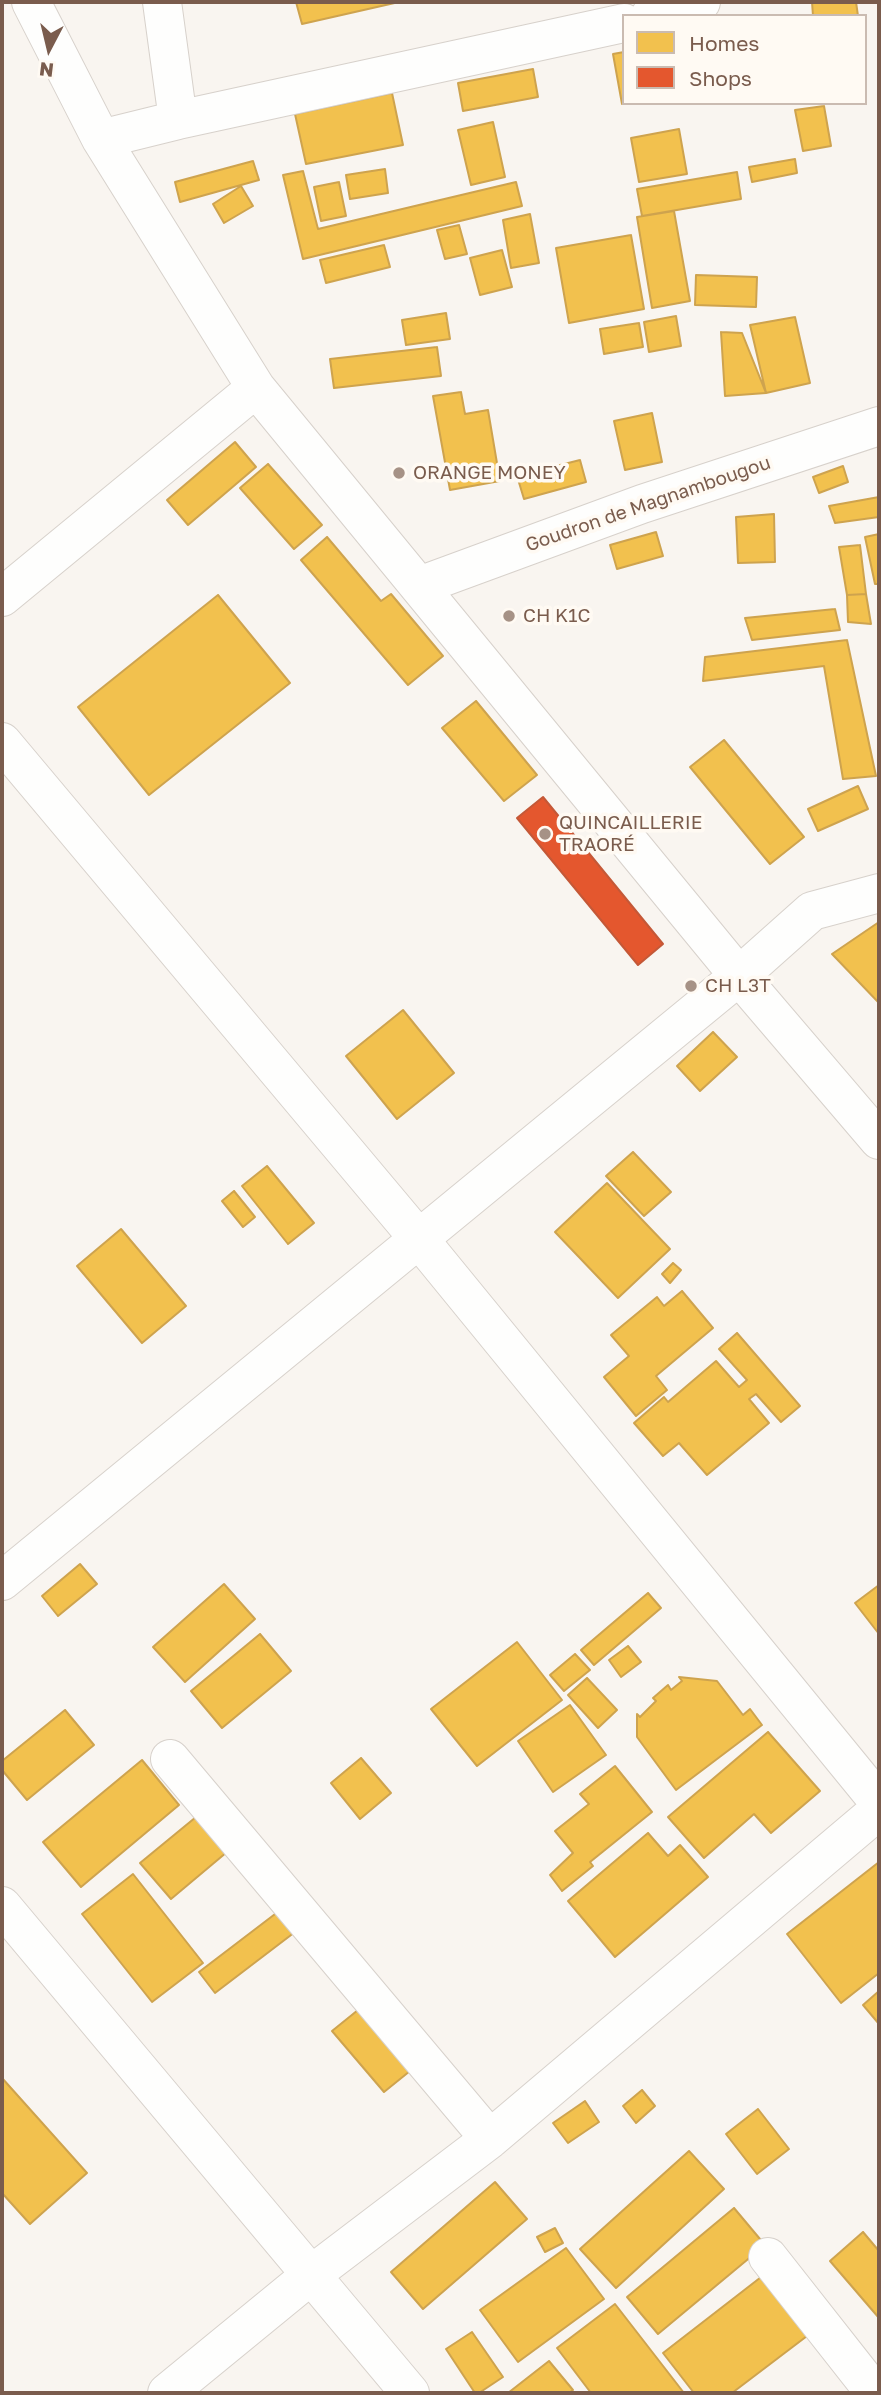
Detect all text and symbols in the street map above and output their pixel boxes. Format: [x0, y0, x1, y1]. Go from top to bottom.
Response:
north arrow [14, 14, 84, 84]
legend [622, 14, 867, 105]
text: Homes [689, 30, 759, 56]
text: N [38, 58, 55, 83]
text: Shops [689, 65, 752, 91]
street label: Goudron de Magnambougou [522, 451, 774, 557]
place label: ORANGE MONEY [413, 462, 566, 484]
marker: ORANGE MONEY [391, 465, 407, 481]
place label: CH K1C [523, 605, 590, 627]
marker: CH K1C [501, 608, 517, 624]
place label: QUINCAILLERIE TRAORÉ [559, 812, 702, 856]
marker: QUINCAILLERIE TRAORÉ [537, 826, 553, 842]
place label: CH L3T [705, 975, 771, 997]
marker: CH L3T [683, 978, 699, 994]

